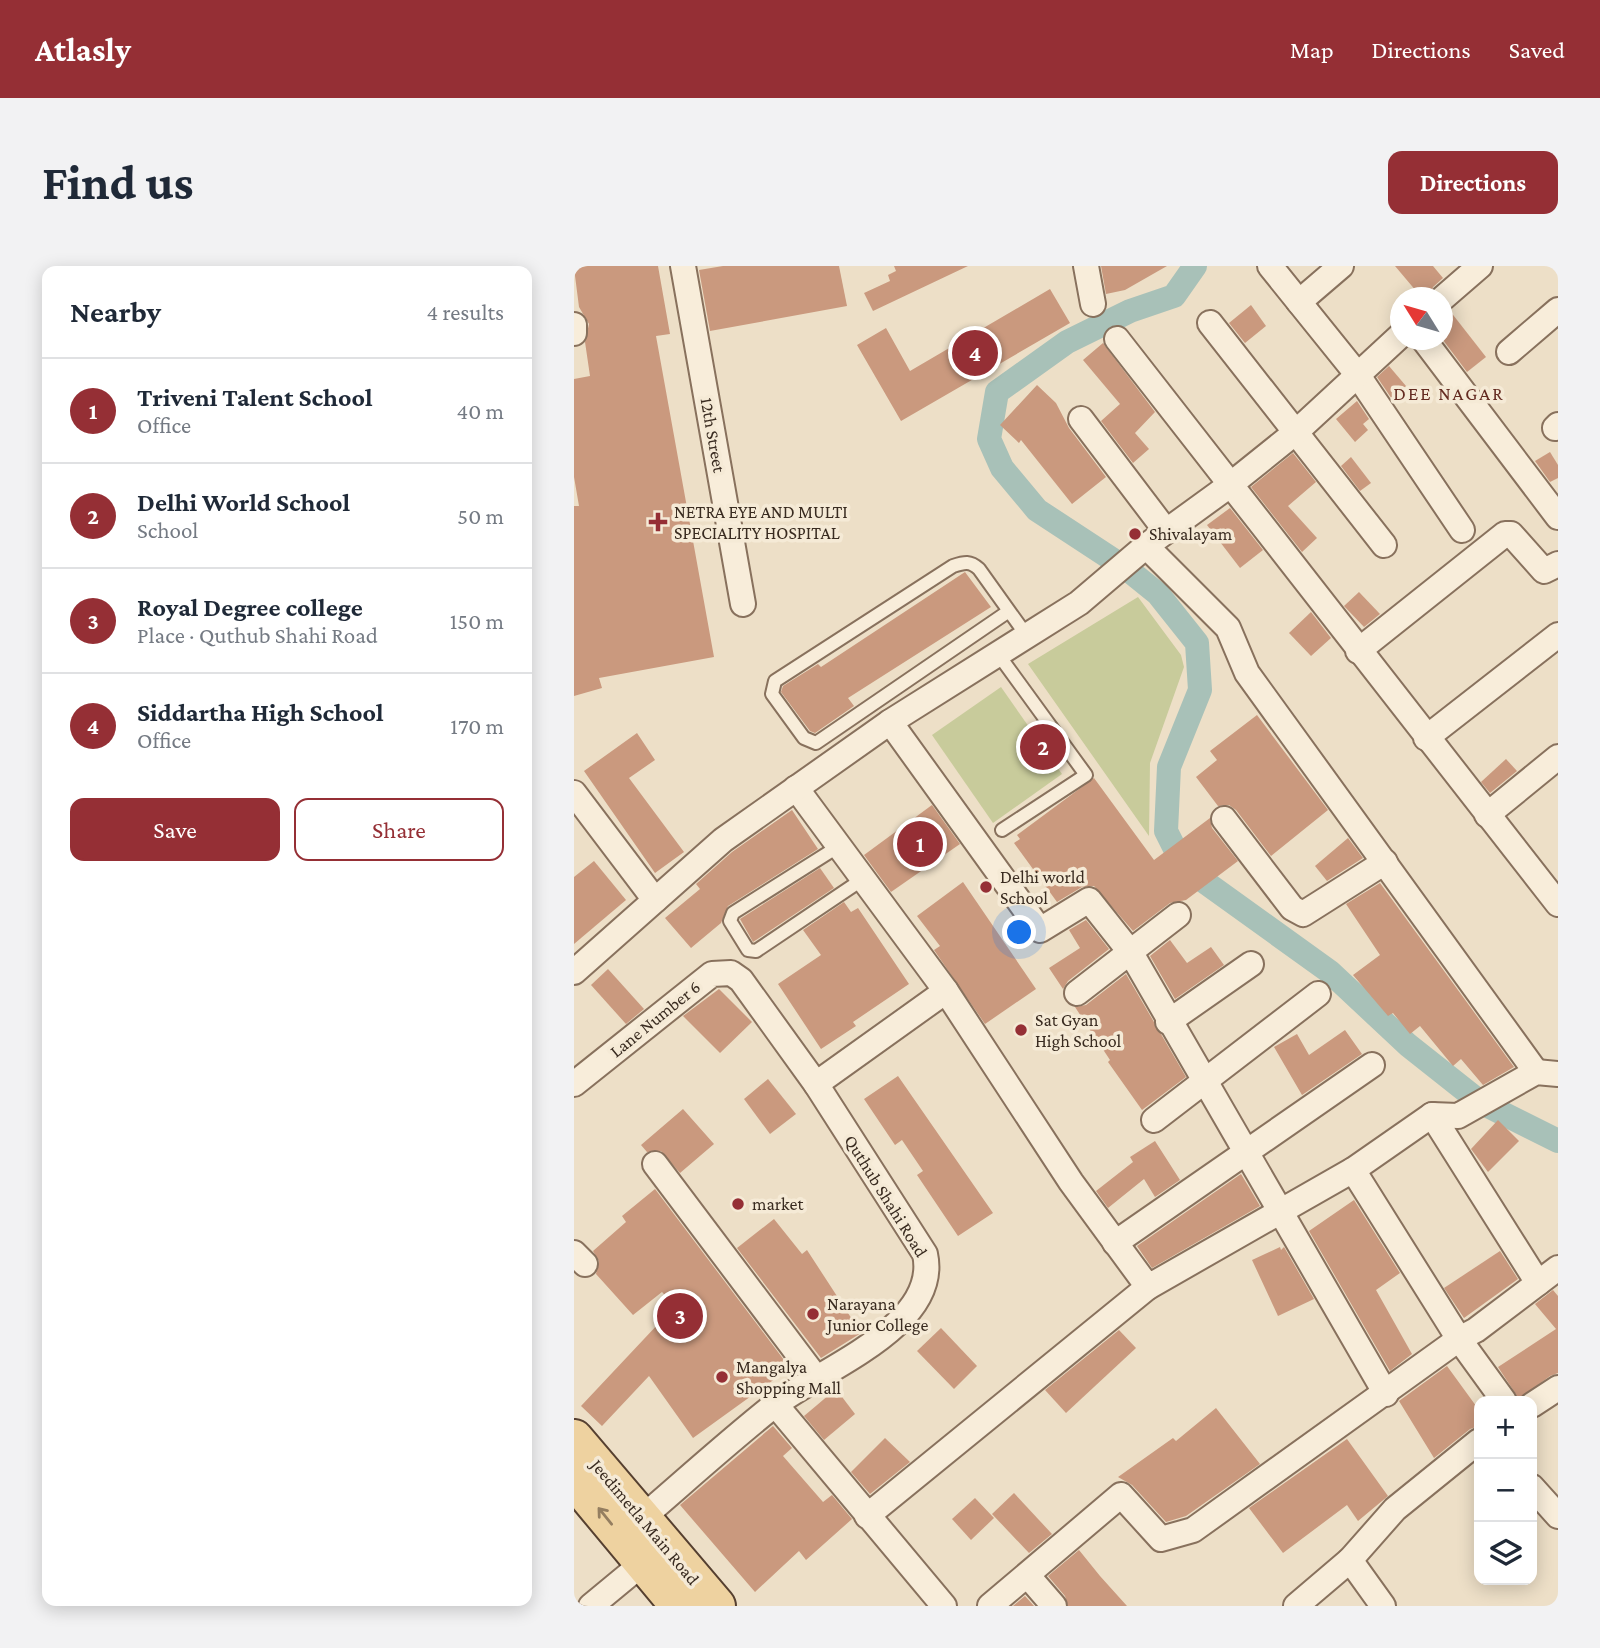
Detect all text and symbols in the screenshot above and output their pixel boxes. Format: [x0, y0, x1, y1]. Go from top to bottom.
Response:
text: Atlasly [35, 31, 131, 68]
text: Map [1290, 36, 1334, 63]
text: Directions [1372, 36, 1471, 63]
text: Saved [1509, 36, 1565, 63]
button: Directions [1388, 151, 1558, 214]
text: Find us [42, 155, 194, 210]
north arrow [1390, 287, 1453, 350]
text: Nearby [70, 295, 161, 328]
text: 4 results [426, 299, 504, 325]
pin: 4 [952, 327, 998, 379]
text: Triveni Talent School [137, 383, 373, 412]
district label: DEE NAGAR [1393, 383, 1505, 404]
street label: 12th Street [697, 396, 730, 475]
text: 1 [89, 398, 97, 424]
text: 40 m [456, 398, 504, 424]
text: Office [137, 412, 191, 438]
text: Delhi World School [137, 488, 350, 517]
place label: NETRA EYE AND MULTI SPECIALITY HOSPITAL [674, 502, 848, 543]
text: 2 [87, 503, 99, 529]
text: 50 m [457, 503, 504, 529]
marker: NETRA EYE AND MULTI SPECIALITY HOSPITAL [648, 512, 668, 532]
text: School [137, 517, 198, 543]
place label: Shivalayam [1149, 524, 1233, 544]
marker: Shivalayam [1127, 526, 1143, 542]
text: Royal Degree college [137, 593, 363, 622]
text: 3 [87, 608, 99, 634]
text: 150 m [450, 608, 504, 634]
text: Place · Quthub Shahi Road [137, 622, 378, 648]
text: Siddartha High School [137, 698, 384, 727]
text: 4 [87, 713, 99, 739]
text: 170 m [450, 713, 504, 739]
pin: 2 [1020, 721, 1066, 773]
text: Office [137, 727, 191, 753]
button: Save [70, 798, 280, 861]
button: Share [294, 798, 504, 861]
pin: 1 [897, 818, 943, 870]
place label: Delhi world School [1000, 867, 1085, 908]
marker: Delhi world School [978, 879, 994, 895]
your location [1002, 915, 1036, 949]
street label: Lane Number 6 [606, 977, 704, 1061]
place label: Sat Gyan High School [1035, 1010, 1122, 1051]
marker: Sat Gyan High School [1013, 1022, 1029, 1038]
street label: Quthub Shahi Road [840, 1131, 932, 1261]
place label: market [752, 1194, 804, 1214]
marker: market [730, 1196, 746, 1212]
pin: 3 [657, 1290, 703, 1342]
place label: Narayana Junior College [825, 1294, 928, 1335]
marker: Narayana Junior College [805, 1306, 821, 1322]
place label: Mangalya Shopping Mall [736, 1357, 841, 1398]
marker: Mangalya Shopping Mall [714, 1369, 730, 1385]
map controls [1474, 1396, 1537, 1585]
button: + [1474, 1396, 1537, 1459]
street label: Jeedimetla Main Road [585, 1454, 704, 1589]
button: − [1474, 1459, 1537, 1522]
one-way arrow [597, 1507, 613, 1525]
button: layers [1474, 1522, 1537, 1585]

